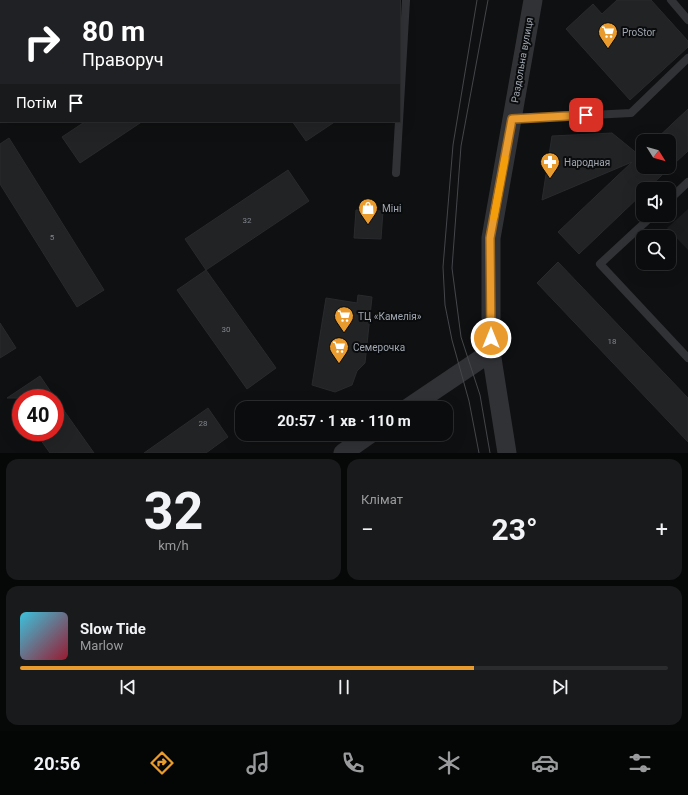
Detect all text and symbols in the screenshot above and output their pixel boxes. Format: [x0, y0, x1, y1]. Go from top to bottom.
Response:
text: 80 m [82, 15, 145, 48]
icon: right [16, 16, 68, 68]
street label: Раздольна вулиця [509, 16, 535, 104]
supermarket icon: ProStor [597, 21, 619, 49]
place label: ProStor [622, 27, 656, 38]
text: Праворуч [82, 49, 164, 70]
icon: arrive [65, 92, 87, 114]
text: Потім [16, 94, 57, 112]
pin [569, 98, 603, 132]
icon: arrive [575, 104, 597, 126]
north arrow [636, 134, 676, 174]
map controls [636, 134, 676, 270]
pharmacy icon: Народная [539, 151, 561, 179]
place label: Народная [564, 157, 610, 168]
button: sound [636, 182, 676, 222]
shop icon: Міні [357, 197, 379, 225]
place label: Міні [382, 203, 401, 214]
house number: 32 [243, 216, 252, 225]
button: search [636, 230, 676, 270]
house number: 5 [50, 233, 55, 242]
supermarket icon: ТЦ «Камелія» [333, 305, 355, 333]
place label: ТЦ «Камелія» [358, 311, 422, 322]
position arrow [470, 317, 512, 359]
house number: 30 [222, 325, 231, 334]
supermarket icon: Семерочка [328, 336, 350, 364]
house number: 18 [608, 337, 617, 346]
place label: Семерочка [353, 342, 405, 353]
speed limit sign: 40 [12, 389, 64, 441]
text: 20:57 · 1 хв · 110 m [277, 412, 411, 430]
house number: 28 [199, 419, 208, 428]
text: 32 [144, 481, 203, 542]
text: Клімат [361, 492, 403, 507]
text: 23° [491, 512, 538, 547]
text: − [361, 517, 374, 542]
text: + [656, 517, 668, 542]
text: km/h [158, 538, 189, 553]
text: Slow Tide [80, 620, 146, 638]
text: Marlow [80, 638, 123, 653]
icon: previous [117, 676, 139, 698]
icon: pause [333, 676, 355, 698]
icon: next [549, 676, 571, 698]
icon: directions [148, 749, 176, 777]
icon: music [244, 749, 272, 777]
icon: phone [339, 749, 367, 777]
icon: climate [435, 749, 463, 777]
icon: car [531, 749, 559, 777]
icon: filters [626, 749, 654, 777]
text: 20:56 [34, 753, 80, 774]

